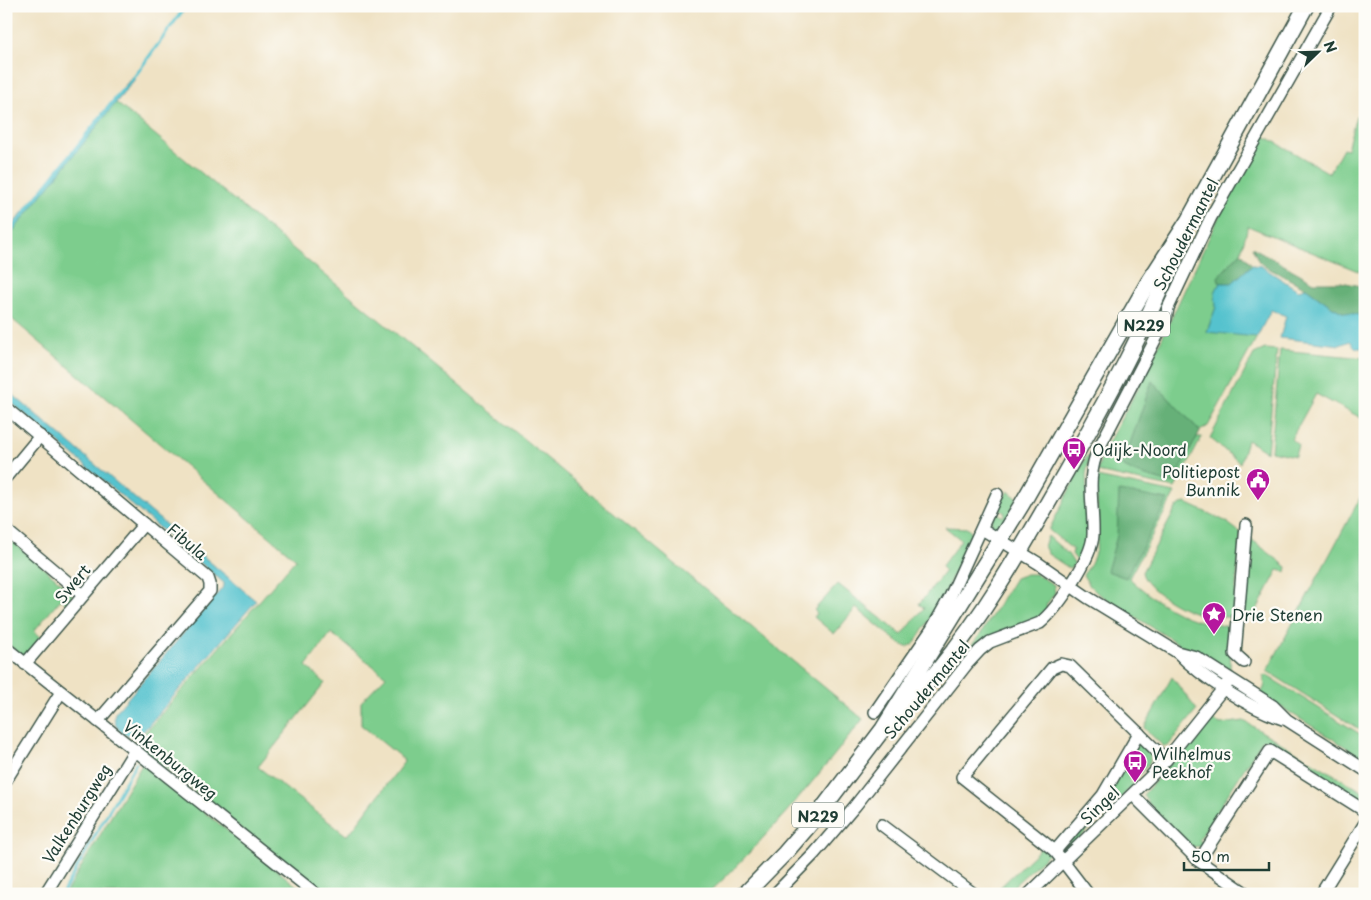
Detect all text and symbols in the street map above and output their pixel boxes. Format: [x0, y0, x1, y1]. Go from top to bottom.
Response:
north arrow [1294, 28, 1344, 78]
text: N [1319, 38, 1342, 56]
street label: Schoudermantel [1146, 174, 1224, 294]
road number: N229 [1118, 312, 1170, 336]
bus stop icon: Odijk-Noord [1061, 436, 1087, 470]
place label: Odijk-Noord [1092, 437, 1187, 461]
place label: Politiepost Bunnik [1162, 459, 1240, 501]
public building icon: Politiepost Bunnik [1245, 467, 1271, 501]
street label: Fibula [163, 517, 213, 565]
street label: Swert [48, 558, 96, 608]
place icon: Drie Stenen [1201, 601, 1227, 635]
place label: Drie Stenen [1232, 602, 1323, 626]
street label: Schoudermantel [877, 634, 975, 744]
street label: Vinkenburgweg [119, 713, 223, 805]
place label: Wilhelmus Peekhof [1152, 741, 1231, 783]
bus stop icon: Wilhelmus Peekhof [1122, 749, 1148, 783]
street label: Valkenburgweg [36, 758, 116, 868]
street label: Singel [1074, 780, 1124, 830]
road number: N229 [792, 802, 844, 828]
scale bar [1184, 840, 1268, 872]
text: 50 m [1191, 844, 1230, 867]

